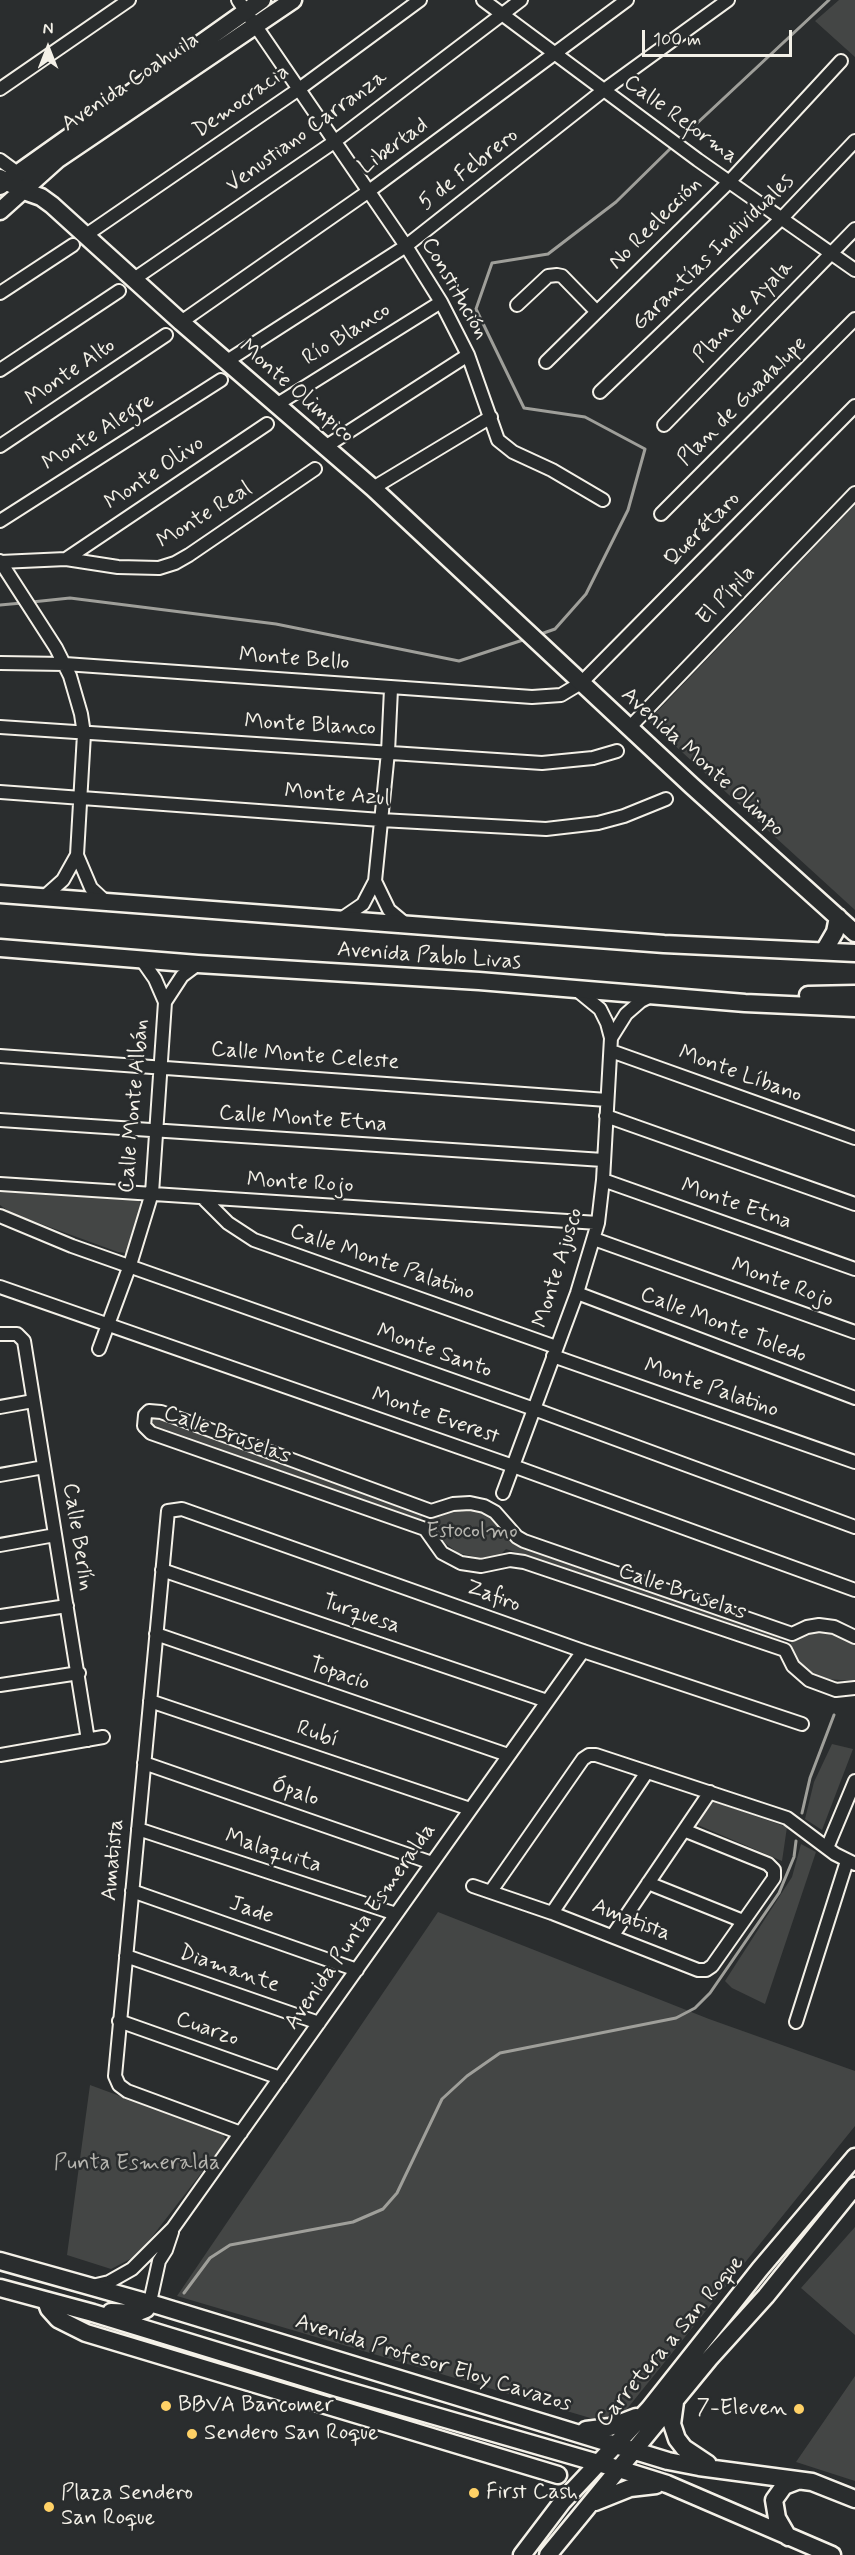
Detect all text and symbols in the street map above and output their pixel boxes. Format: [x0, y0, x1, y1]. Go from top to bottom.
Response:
north arrow [18, 18, 78, 78]
scale bar [645, 18, 795, 56]
text: N [43, 19, 53, 40]
street label: Avenida Coahuila [57, 27, 205, 139]
text: 100 m [653, 28, 701, 52]
street label: Democracia [189, 59, 295, 145]
street label: Venustiano Carranza [221, 65, 393, 199]
street label: Calle Reforma [618, 70, 742, 170]
street label: Libertad [354, 113, 434, 181]
street label: 5 de Febrero [414, 123, 524, 217]
street label: Garantías Individuales [627, 169, 801, 337]
street label: No Reelección [604, 172, 708, 276]
street label: Constitución [414, 233, 494, 345]
street label: Plan de Ayala [688, 255, 800, 369]
street label: Río Blanco [298, 298, 396, 372]
street label: Plan de Guadalupe [673, 332, 813, 472]
street label: Monte Alto [21, 333, 121, 413]
street label: Monte Olimpico [233, 335, 359, 449]
street label: Monte Alegre [38, 388, 160, 478]
street label: Monte Olivo [100, 431, 210, 517]
street label: Monte Real [153, 476, 257, 556]
street label: Querétaro [660, 487, 746, 573]
street label: El Pípila [692, 560, 762, 632]
street label: Monte Bello [238, 643, 350, 677]
street label: Avenida Monte Olimpo [615, 683, 789, 843]
street label: Monte Blanco [244, 709, 376, 743]
street label: Monte Azul [284, 779, 390, 813]
street label: Avenida Pablo Livas [336, 937, 522, 977]
street label: Calle Monte Albán [114, 1018, 156, 1194]
street label: Calle Monte Celeste [210, 1037, 400, 1077]
street label: Monte Líbano [675, 1040, 805, 1110]
street label: Calle Monte Etna [218, 1101, 388, 1139]
street label: Monte Rojo [246, 1168, 354, 1200]
street label: Monte Etna [677, 1174, 795, 1236]
street label: Monte Ajusco [528, 1205, 590, 1331]
street label: Calle Monte Palatino [286, 1219, 478, 1307]
street label: Monte Rojo [727, 1253, 837, 1315]
street label: Calle Monte Toledo [636, 1282, 810, 1370]
street label: Monte Santo [373, 1319, 495, 1385]
street label: Monte Palatino [640, 1354, 782, 1424]
street label: Monte Everest [368, 1383, 502, 1451]
street label: Calle Bruselas [160, 1401, 294, 1471]
street label: Calle Berlín [55, 1481, 99, 1593]
park label: Estocolmo [426, 1519, 518, 1545]
street label: Calle Bruselas [615, 1559, 749, 1627]
street label: Zafiro [462, 1575, 524, 1619]
street label: Turquesa [319, 1589, 403, 1641]
street label: Topacio [305, 1652, 373, 1698]
street label: Rubí [293, 1716, 341, 1754]
street label: Ópalo [268, 1773, 322, 1813]
street label: Amatista [97, 1818, 131, 1902]
street label: Avenida Punta Esmeralda [280, 1819, 442, 2035]
street label: Malaquita [221, 1824, 325, 1880]
street label: Jade [225, 1891, 277, 1931]
street label: Amatista [588, 1894, 674, 1948]
street label: Diamante [175, 1940, 283, 2000]
street label: Cuarzo [172, 2007, 242, 2053]
park label: Punta Esmeralda [54, 2151, 220, 2177]
street label: Carretera a San Roque [591, 2251, 751, 2433]
street label: Avenida Profesor Eloy Cavazos [292, 2309, 574, 2419]
place label: BBVA Bancomer [178, 2393, 333, 2419]
place label: 7-Eleven [697, 2396, 787, 2422]
marker: BBVA Bancomer [159, 2399, 173, 2413]
marker: 7-Eleven [792, 2402, 806, 2416]
place label: Sendero San Roque [204, 2421, 378, 2447]
marker: Sendero San Roque [185, 2427, 199, 2441]
place label: First Cash [486, 2480, 578, 2506]
place label: Plaza Sendero San Roque [61, 2481, 193, 2532]
marker: First Cash [467, 2486, 481, 2500]
marker: Plaza Sendero San Roque [42, 2500, 56, 2514]

